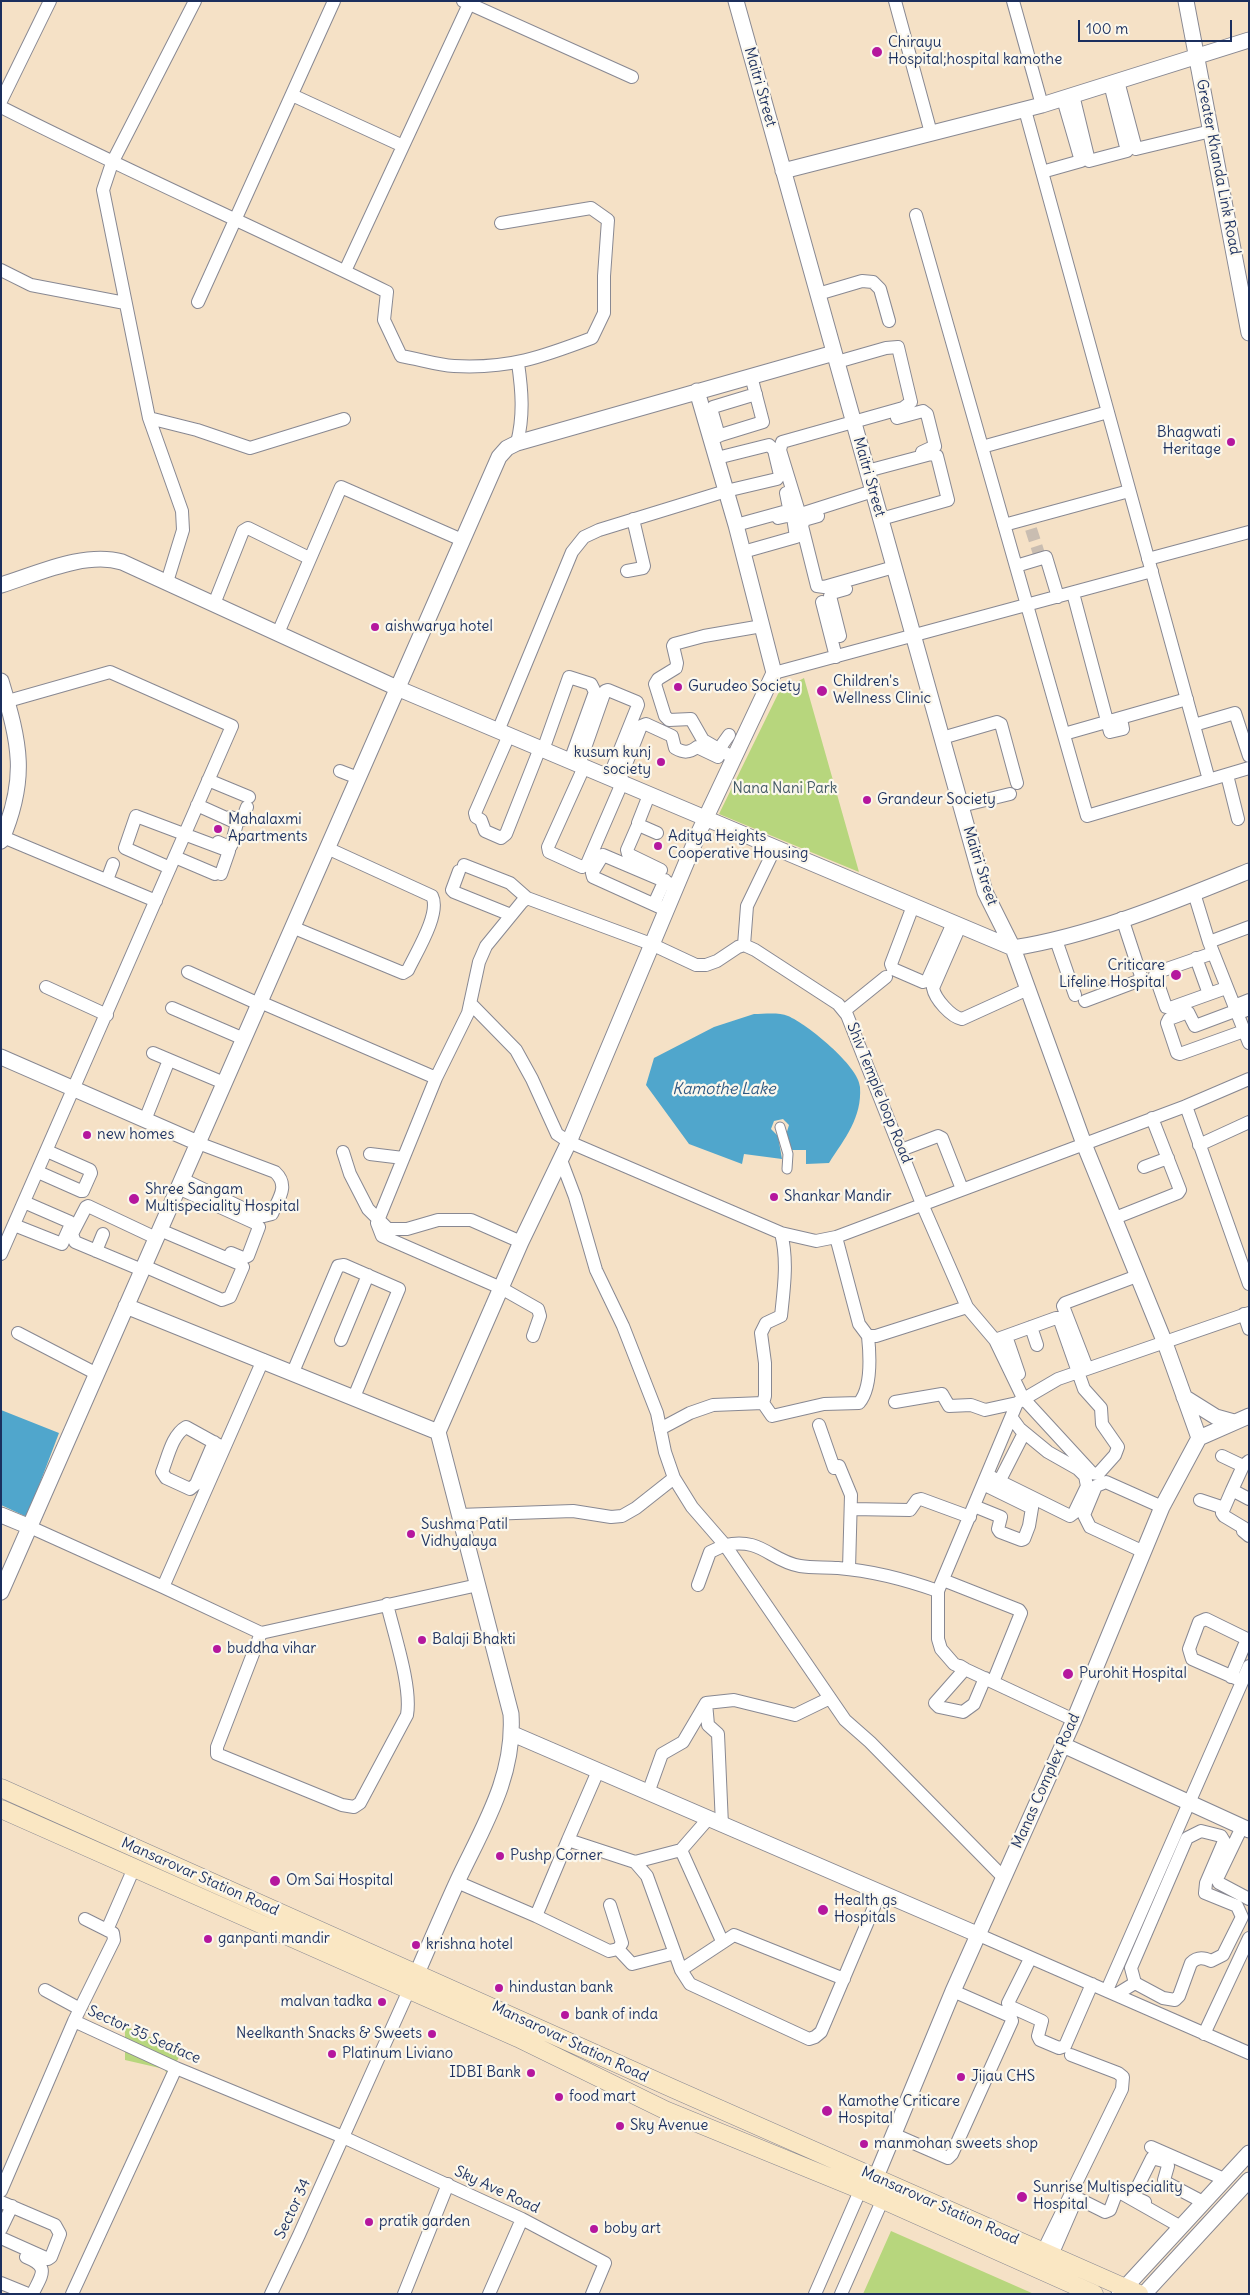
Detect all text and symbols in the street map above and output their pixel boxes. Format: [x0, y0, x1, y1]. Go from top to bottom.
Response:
scale bar [1080, 10, 1234, 42]
text: 100 m [1086, 19, 1128, 38]
place label: Chirayu Hospital;hospital kamothe [888, 34, 1062, 69]
street label: Maitri Street [740, 45, 780, 129]
marker: Chirayu Hospital;hospital kamothe [870, 45, 884, 59]
street label: Greater Khanda Link Road [1192, 78, 1244, 256]
place label: Bhagwati Heritage [1157, 424, 1221, 459]
street label: Maitri Street [849, 435, 889, 519]
marker: Bhagwati Heritage [1225, 436, 1237, 448]
place label: aishwarya hotel [385, 618, 493, 636]
marker: aishwarya hotel [369, 621, 381, 633]
place label: Children's Wellness Clinic [833, 673, 931, 708]
place label: Gurudeo Society [688, 678, 801, 696]
marker: Gurudeo Society [672, 681, 684, 693]
marker: Children's Wellness Clinic [815, 684, 829, 698]
place label: kusum kunj society [574, 744, 651, 779]
marker: kusum kunj society [655, 756, 667, 768]
park label: Nana Nani Park [732, 780, 838, 798]
place label: Grandeur Society [877, 791, 996, 809]
marker: Grandeur Society [861, 794, 873, 806]
place label: Mahalaxmi Apartments [228, 811, 308, 846]
marker: Mahalaxmi Apartments [212, 823, 224, 835]
street label: Maitri Street [959, 824, 1001, 908]
place label: Aditya Heights Cooperative Housing [668, 828, 808, 863]
marker: Aditya Heights Cooperative Housing [652, 840, 664, 852]
place label: Criticare Lifeline Hospital [1059, 957, 1165, 992]
marker: Criticare Lifeline Hospital [1169, 968, 1183, 982]
street label: Shiv Temple loop Road [843, 1020, 915, 1166]
water label: Kamothe Lake [672, 1079, 776, 1099]
place label: new homes [97, 1126, 174, 1144]
marker: new homes [81, 1129, 93, 1141]
place label: Shree Sangam Multispeciality Hospital [145, 1181, 299, 1216]
place label: Shankar Mandir [784, 1188, 892, 1206]
marker: Shankar Mandir [768, 1191, 780, 1203]
marker: Shree Sangam Multispeciality Hospital [127, 1192, 141, 1206]
place label: Sushma Patil Vidhyalaya [421, 1516, 508, 1551]
marker: Sushma Patil Vidhyalaya [405, 1528, 417, 1540]
place label: Balaji Bhakti [432, 1631, 516, 1649]
marker: Balaji Bhakti [416, 1634, 428, 1646]
place label: buddha vihar [227, 1640, 316, 1658]
marker: buddha vihar [211, 1643, 223, 1655]
place label: Purohit Hospital [1079, 1665, 1187, 1683]
marker: Purohit Hospital [1061, 1667, 1075, 1681]
street label: Manas Complex Road [1008, 1711, 1084, 1851]
street label: Mansarovar Station Road [118, 1834, 282, 1920]
place label: Pushp Corner [510, 1847, 603, 1865]
marker: Pushp Corner [494, 1850, 506, 1862]
place label: Om Sai Hospital [286, 1872, 393, 1890]
marker: Om Sai Hospital [268, 1874, 282, 1888]
place label: Health gs Hospitals [834, 1892, 897, 1927]
marker: Health gs Hospitals [816, 1903, 830, 1917]
place label: ganpanti mandir [218, 1930, 330, 1948]
marker: ganpanti mandir [202, 1933, 214, 1945]
place label: krishna hotel [426, 1936, 513, 1954]
marker: krishna hotel [410, 1939, 422, 1951]
place label: hindustan bank [509, 1979, 613, 1997]
marker: hindustan bank [493, 1982, 505, 1994]
place label: malvan tadka [280, 1993, 372, 2011]
marker: malvan tadka [376, 1996, 388, 2008]
street label: Mansarovar Station Road [489, 1998, 651, 2086]
street label: Sector 35 Seaface [85, 2002, 203, 2068]
place label: bank of inda [575, 2006, 658, 2024]
marker: bank of inda [559, 2009, 571, 2021]
place label: Neelkanth Snacks & Sweets [236, 2025, 422, 2043]
marker: Neelkanth Snacks & Sweets [426, 2028, 438, 2040]
place label: Platinum Liviano [342, 2045, 453, 2063]
marker: Platinum Liviano [326, 2048, 338, 2060]
place label: IDBI Bank [449, 2064, 521, 2082]
marker: IDBI Bank [525, 2067, 537, 2079]
place label: Jijau CHS [971, 2068, 1035, 2086]
marker: Jijau CHS [955, 2071, 967, 2083]
place label: food mart [569, 2088, 636, 2106]
marker: food mart [553, 2091, 565, 2103]
place label: Kamothe Criticare Hospital [838, 2093, 960, 2128]
marker: Kamothe Criticare Hospital [820, 2104, 834, 2118]
place label: Sky Avenue [630, 2117, 708, 2135]
marker: Sky Avenue [614, 2120, 626, 2132]
place label: manmohan sweets shop [874, 2135, 1038, 2153]
marker: manmohan sweets shop [858, 2138, 870, 2150]
street label: Sky Ave Road [452, 2162, 542, 2218]
street label: Mansarovar Station Road [858, 2163, 1022, 2249]
street label: Sector 34 [271, 2176, 315, 2242]
place label: Sunrise Multispeciality Hospital [1033, 2179, 1183, 2214]
marker: Sunrise Multispeciality Hospital [1015, 2190, 1029, 2204]
place label: pratik garden [379, 2213, 470, 2231]
marker: pratik garden [363, 2216, 375, 2228]
place label: boby art [604, 2220, 661, 2238]
marker: boby art [588, 2223, 600, 2235]

